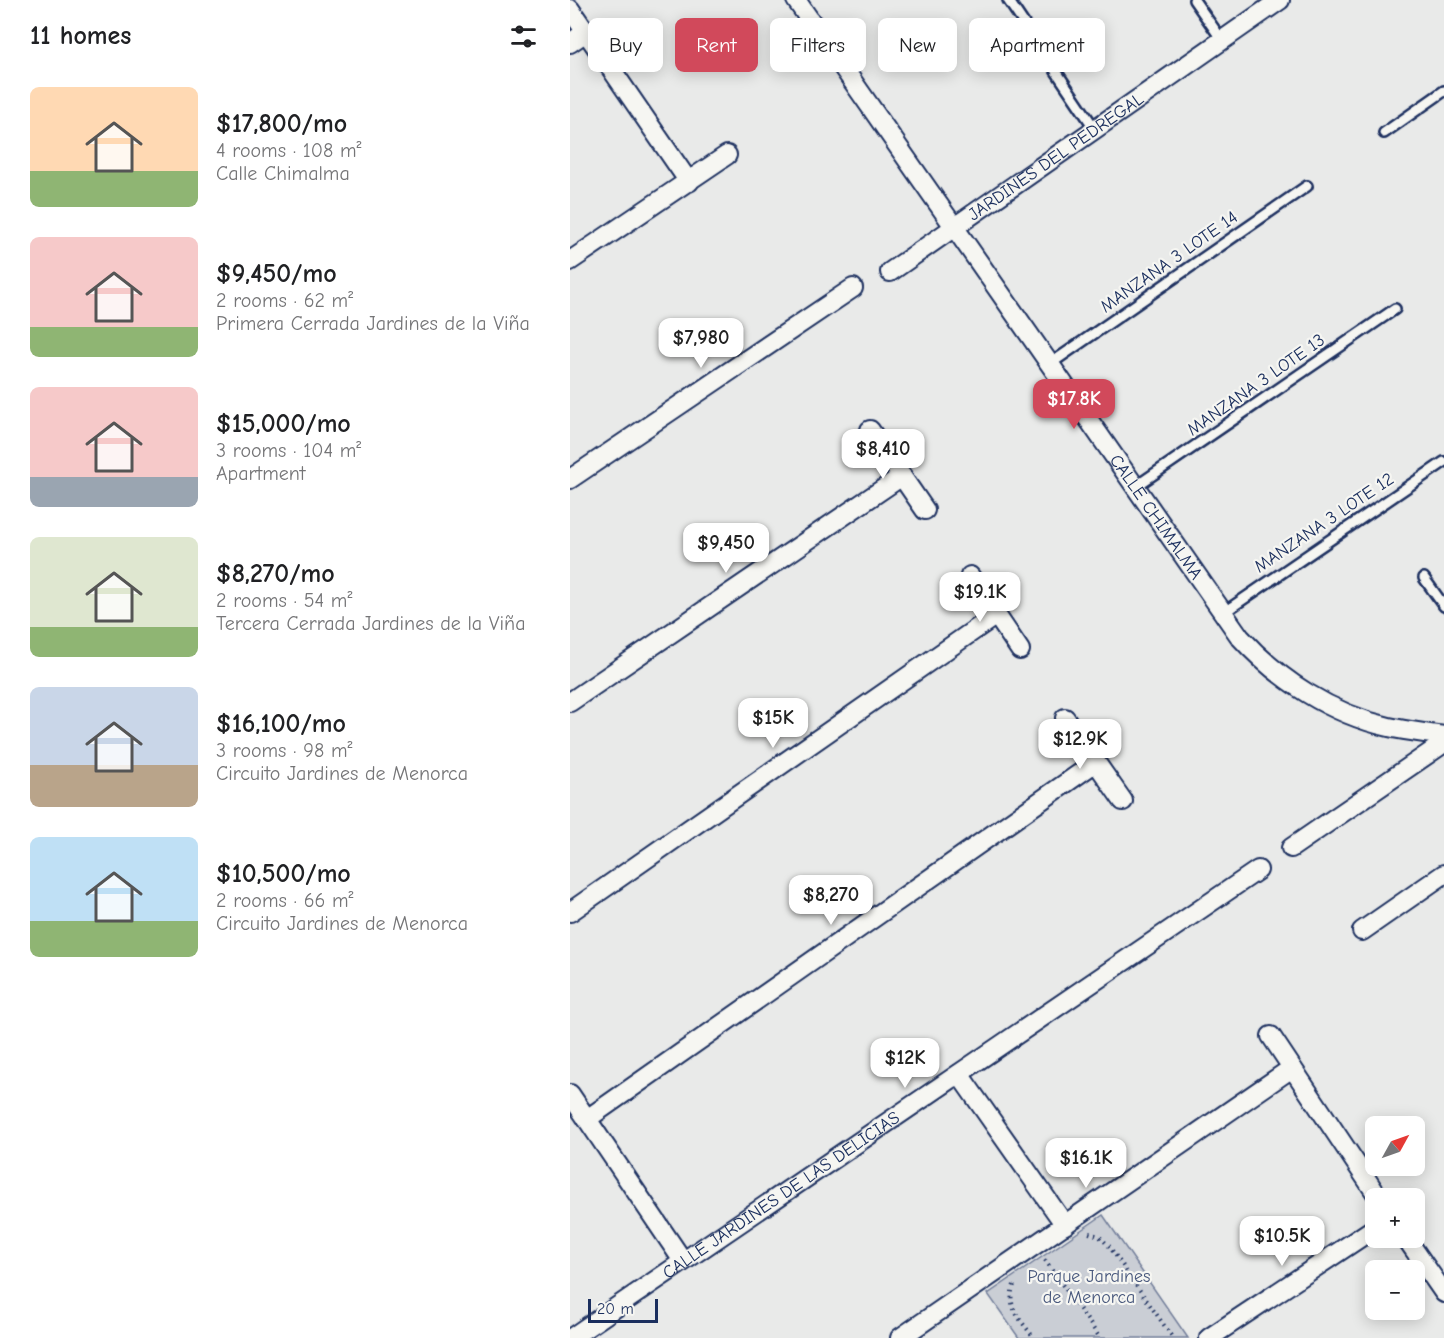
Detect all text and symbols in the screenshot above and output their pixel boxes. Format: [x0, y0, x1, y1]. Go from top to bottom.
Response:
chip: Buy [588, 18, 663, 72]
chip: Rent [675, 18, 758, 72]
chip: Filters [770, 18, 866, 72]
chip: New [878, 18, 957, 72]
chip: Apartment [969, 18, 1105, 72]
icon: filters [507, 20, 540, 53]
text: 11 homes [30, 21, 131, 51]
street label: JARDINES DEL PEDREGAL [964, 88, 1148, 225]
text: $17,800/mo [216, 109, 347, 139]
icon: home [78, 111, 150, 183]
text: 4 rooms · 108 m² [216, 139, 361, 162]
text: Calle Chimalma [216, 162, 350, 185]
street label: MANZANA 3 LOTE 14 [1096, 207, 1242, 317]
text: $9,450/mo [216, 259, 337, 289]
icon: home [78, 261, 150, 333]
text: 2 rooms · 62 m² [216, 289, 353, 312]
text: Primera Cerrada Jardines de la Viña [216, 312, 530, 335]
pin: $7,980 [652, 318, 750, 369]
text: $7,980 [673, 326, 730, 349]
street label: MANZANA 3 LOTE 13 [1183, 330, 1329, 440]
pin: $17.8K [1025, 379, 1123, 430]
text: $17.8K [1047, 387, 1101, 410]
text: $15,000/mo [216, 409, 351, 439]
icon: home [78, 411, 150, 483]
pin: $8,410 [834, 429, 932, 480]
text: $8,410 [856, 437, 910, 460]
text: 3 rooms · 104 m² [216, 439, 361, 462]
street label: CALLE CHIMALMA [1105, 450, 1207, 583]
text: Apartment [216, 462, 306, 485]
street label: MANZANA 3 LOTE 12 [1250, 469, 1398, 577]
pin: $9,450 [677, 523, 775, 574]
text: $9,450 [697, 531, 755, 554]
text: $8,270/mo [216, 559, 335, 589]
icon: home [78, 561, 150, 633]
pin: $19.1K [931, 572, 1029, 623]
text: $19.1K [953, 580, 1007, 603]
text: 2 rooms · 54 m² [216, 589, 352, 612]
text: Tercera Cerrada Jardines de la Viña [216, 612, 525, 635]
pin: $15K [737, 698, 809, 749]
text: $15K [752, 706, 794, 729]
text: $16,100/mo [216, 709, 346, 739]
icon: home [78, 711, 150, 783]
pin: $12.9K [1031, 719, 1129, 770]
text: $12.9K [1052, 727, 1108, 750]
text: 3 rooms · 98 m² [216, 739, 352, 762]
text: Circuito Jardines de Menorca [216, 762, 468, 785]
text: $10,500/mo [216, 859, 351, 889]
icon: home [78, 861, 150, 933]
pin: $8,270 [782, 875, 880, 926]
text: $8,270 [803, 883, 859, 906]
text: 2 rooms · 66 m² [216, 889, 354, 912]
text: Circuito Jardines de Menorca [216, 912, 468, 935]
pin: $12K [869, 1038, 941, 1089]
text: $12K [884, 1046, 926, 1069]
street label: CALLE JARDINES DE LAS DELICIAS [658, 1107, 904, 1283]
north arrow [1365, 1116, 1425, 1176]
map controls [1365, 1116, 1425, 1320]
pin: $16.1K [1037, 1138, 1135, 1189]
text: $16.1K [1059, 1146, 1113, 1169]
button: + [1365, 1188, 1425, 1248]
pin: $10.5K [1233, 1216, 1331, 1267]
text: $10.5K [1254, 1224, 1310, 1247]
button: − [1365, 1260, 1425, 1320]
park label: Parque Jardines de Menorca [1027, 1266, 1151, 1308]
scale bar [588, 1296, 658, 1324]
text: 20 m [597, 1300, 634, 1318]

